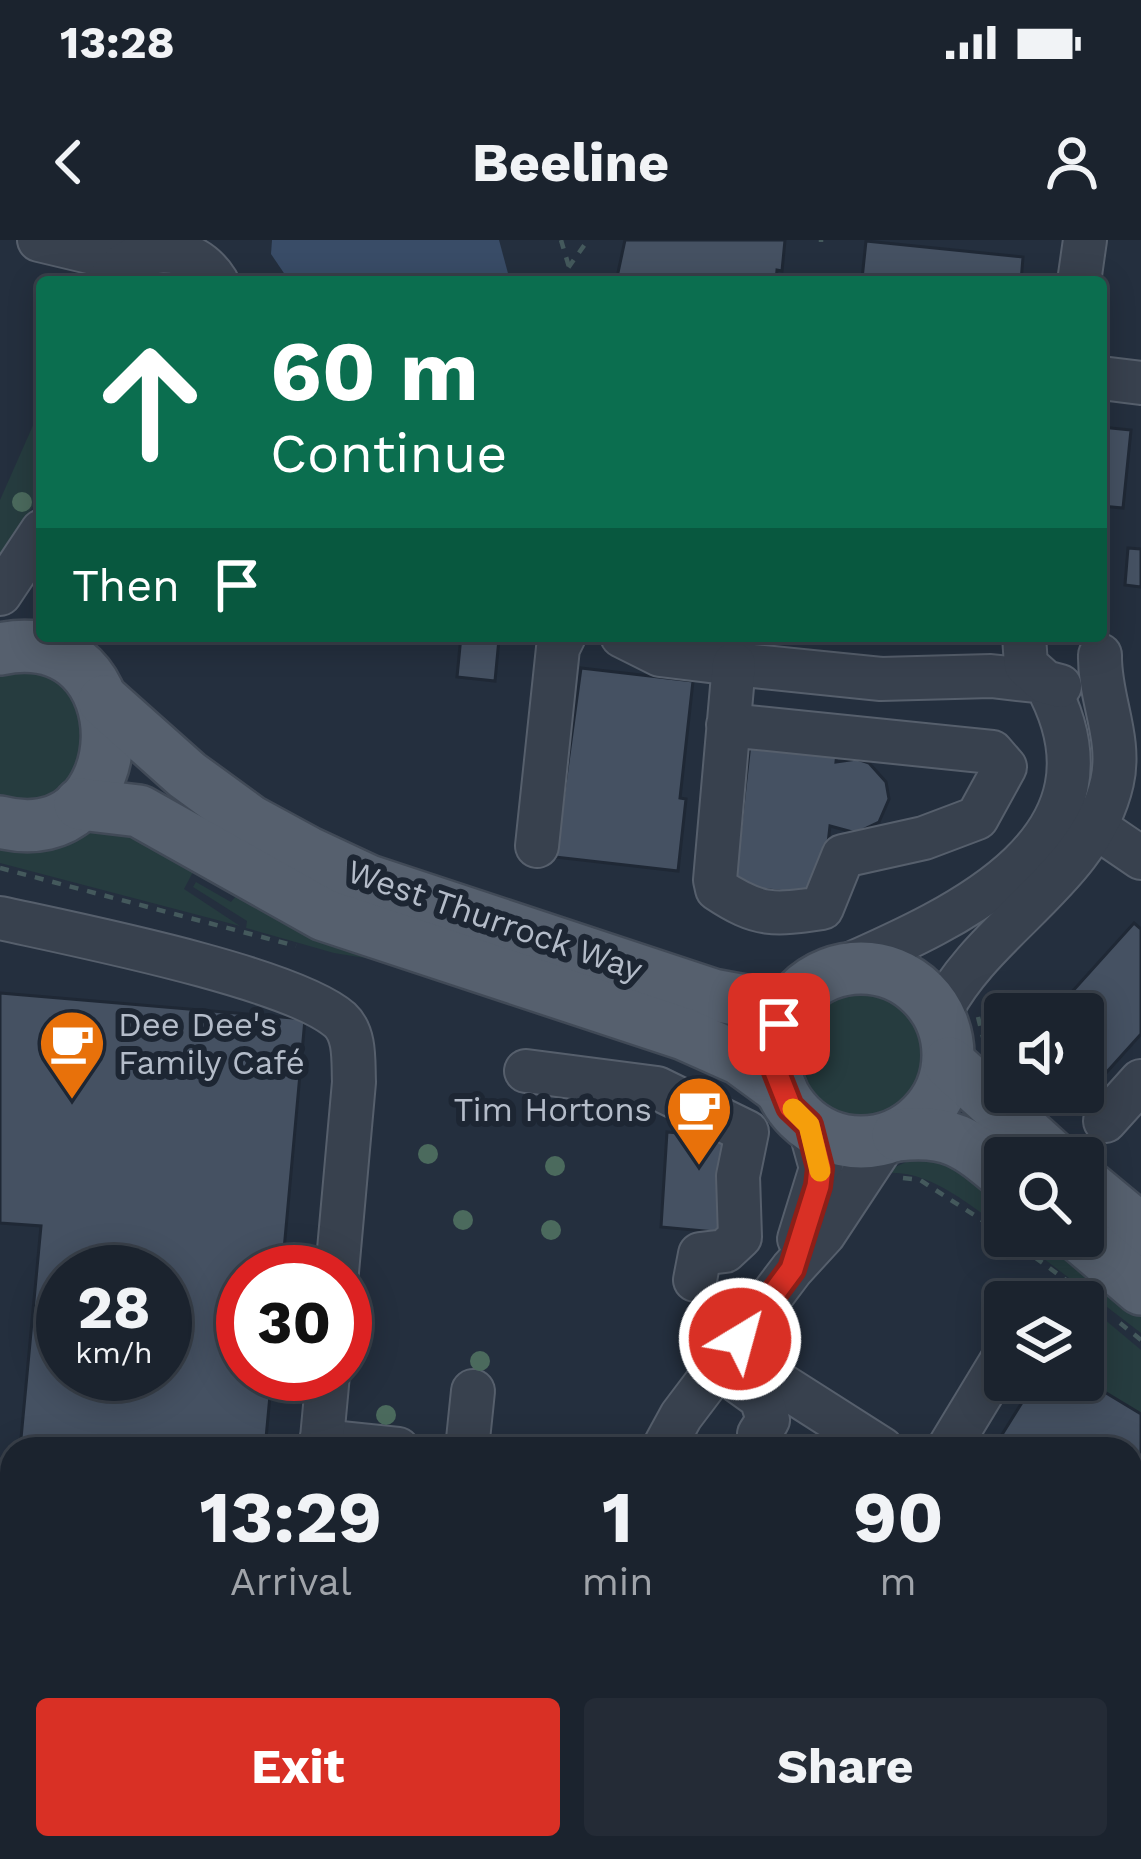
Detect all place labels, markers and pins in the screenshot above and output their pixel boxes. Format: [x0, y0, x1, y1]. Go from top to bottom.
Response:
pin [728, 973, 830, 1075]
place label: Dee Dee's Family Café [118, 1005, 305, 1082]
cafe icon: Dee Dee's Family Café [37, 1008, 107, 1102]
cafe icon: Tim Hortons [664, 1074, 734, 1168]
place label: Tim Hortons [453, 1090, 652, 1129]

